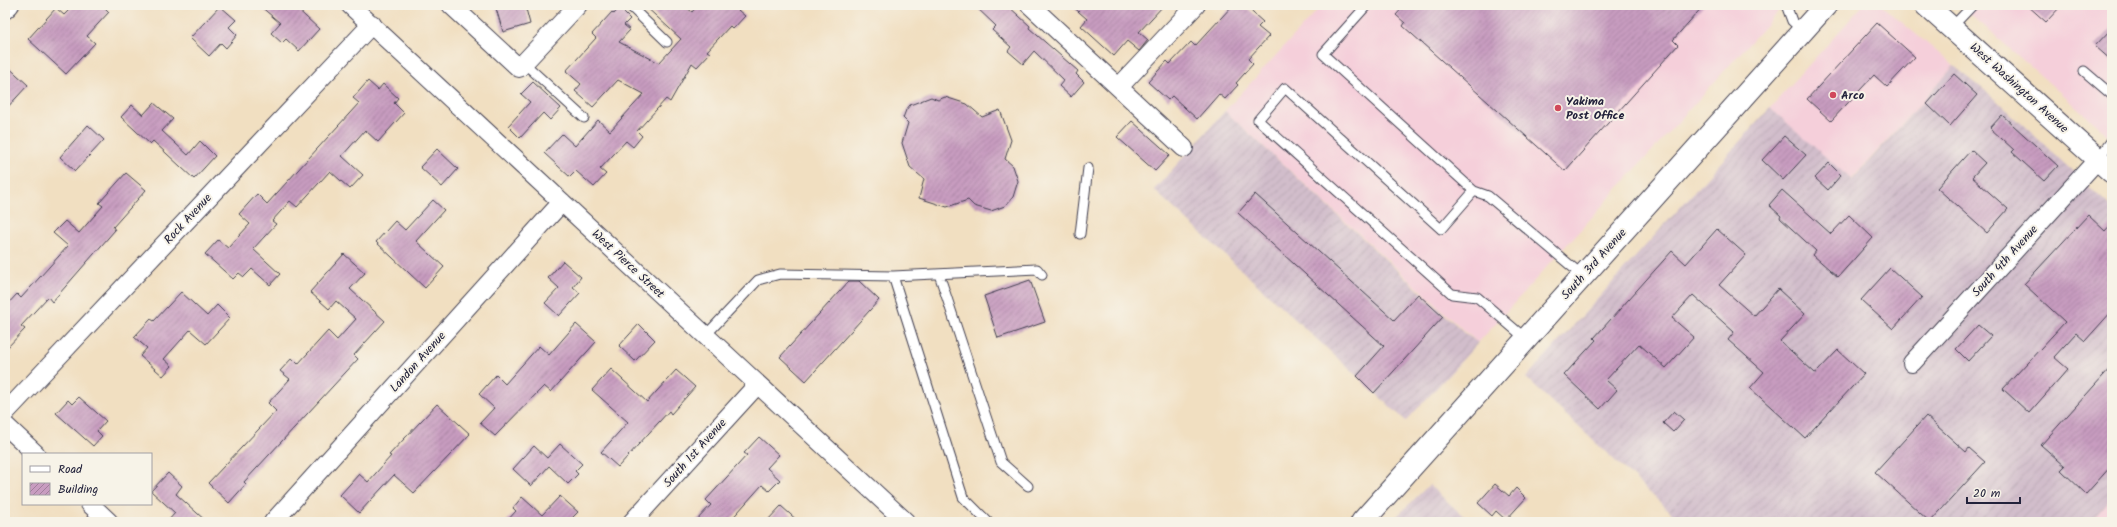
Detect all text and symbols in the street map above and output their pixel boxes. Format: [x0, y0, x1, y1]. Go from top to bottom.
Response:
street label: West Washington Avenue [1965, 38, 2073, 138]
place label: Arco [1841, 86, 1865, 105]
marker: Arco [1828, 90, 1838, 100]
place label: Yakima Post Office [1566, 92, 1624, 125]
marker: Yakima Post Office [1553, 103, 1563, 113]
street label: Rock Avenue [159, 189, 217, 249]
street label: South 4th Avenue [1967, 220, 2043, 301]
street label: South 3rd Avenue [1557, 224, 1632, 304]
street label: West Pierce Street [587, 225, 669, 303]
street label: Landon Avenue [385, 327, 451, 397]
street label: South 1st Avenue [659, 414, 732, 492]
legend [22, 453, 152, 505]
text: Road [58, 460, 83, 479]
scale bar [1967, 479, 2020, 505]
text: Building [58, 480, 98, 499]
text: 20 m [1973, 484, 2001, 503]

